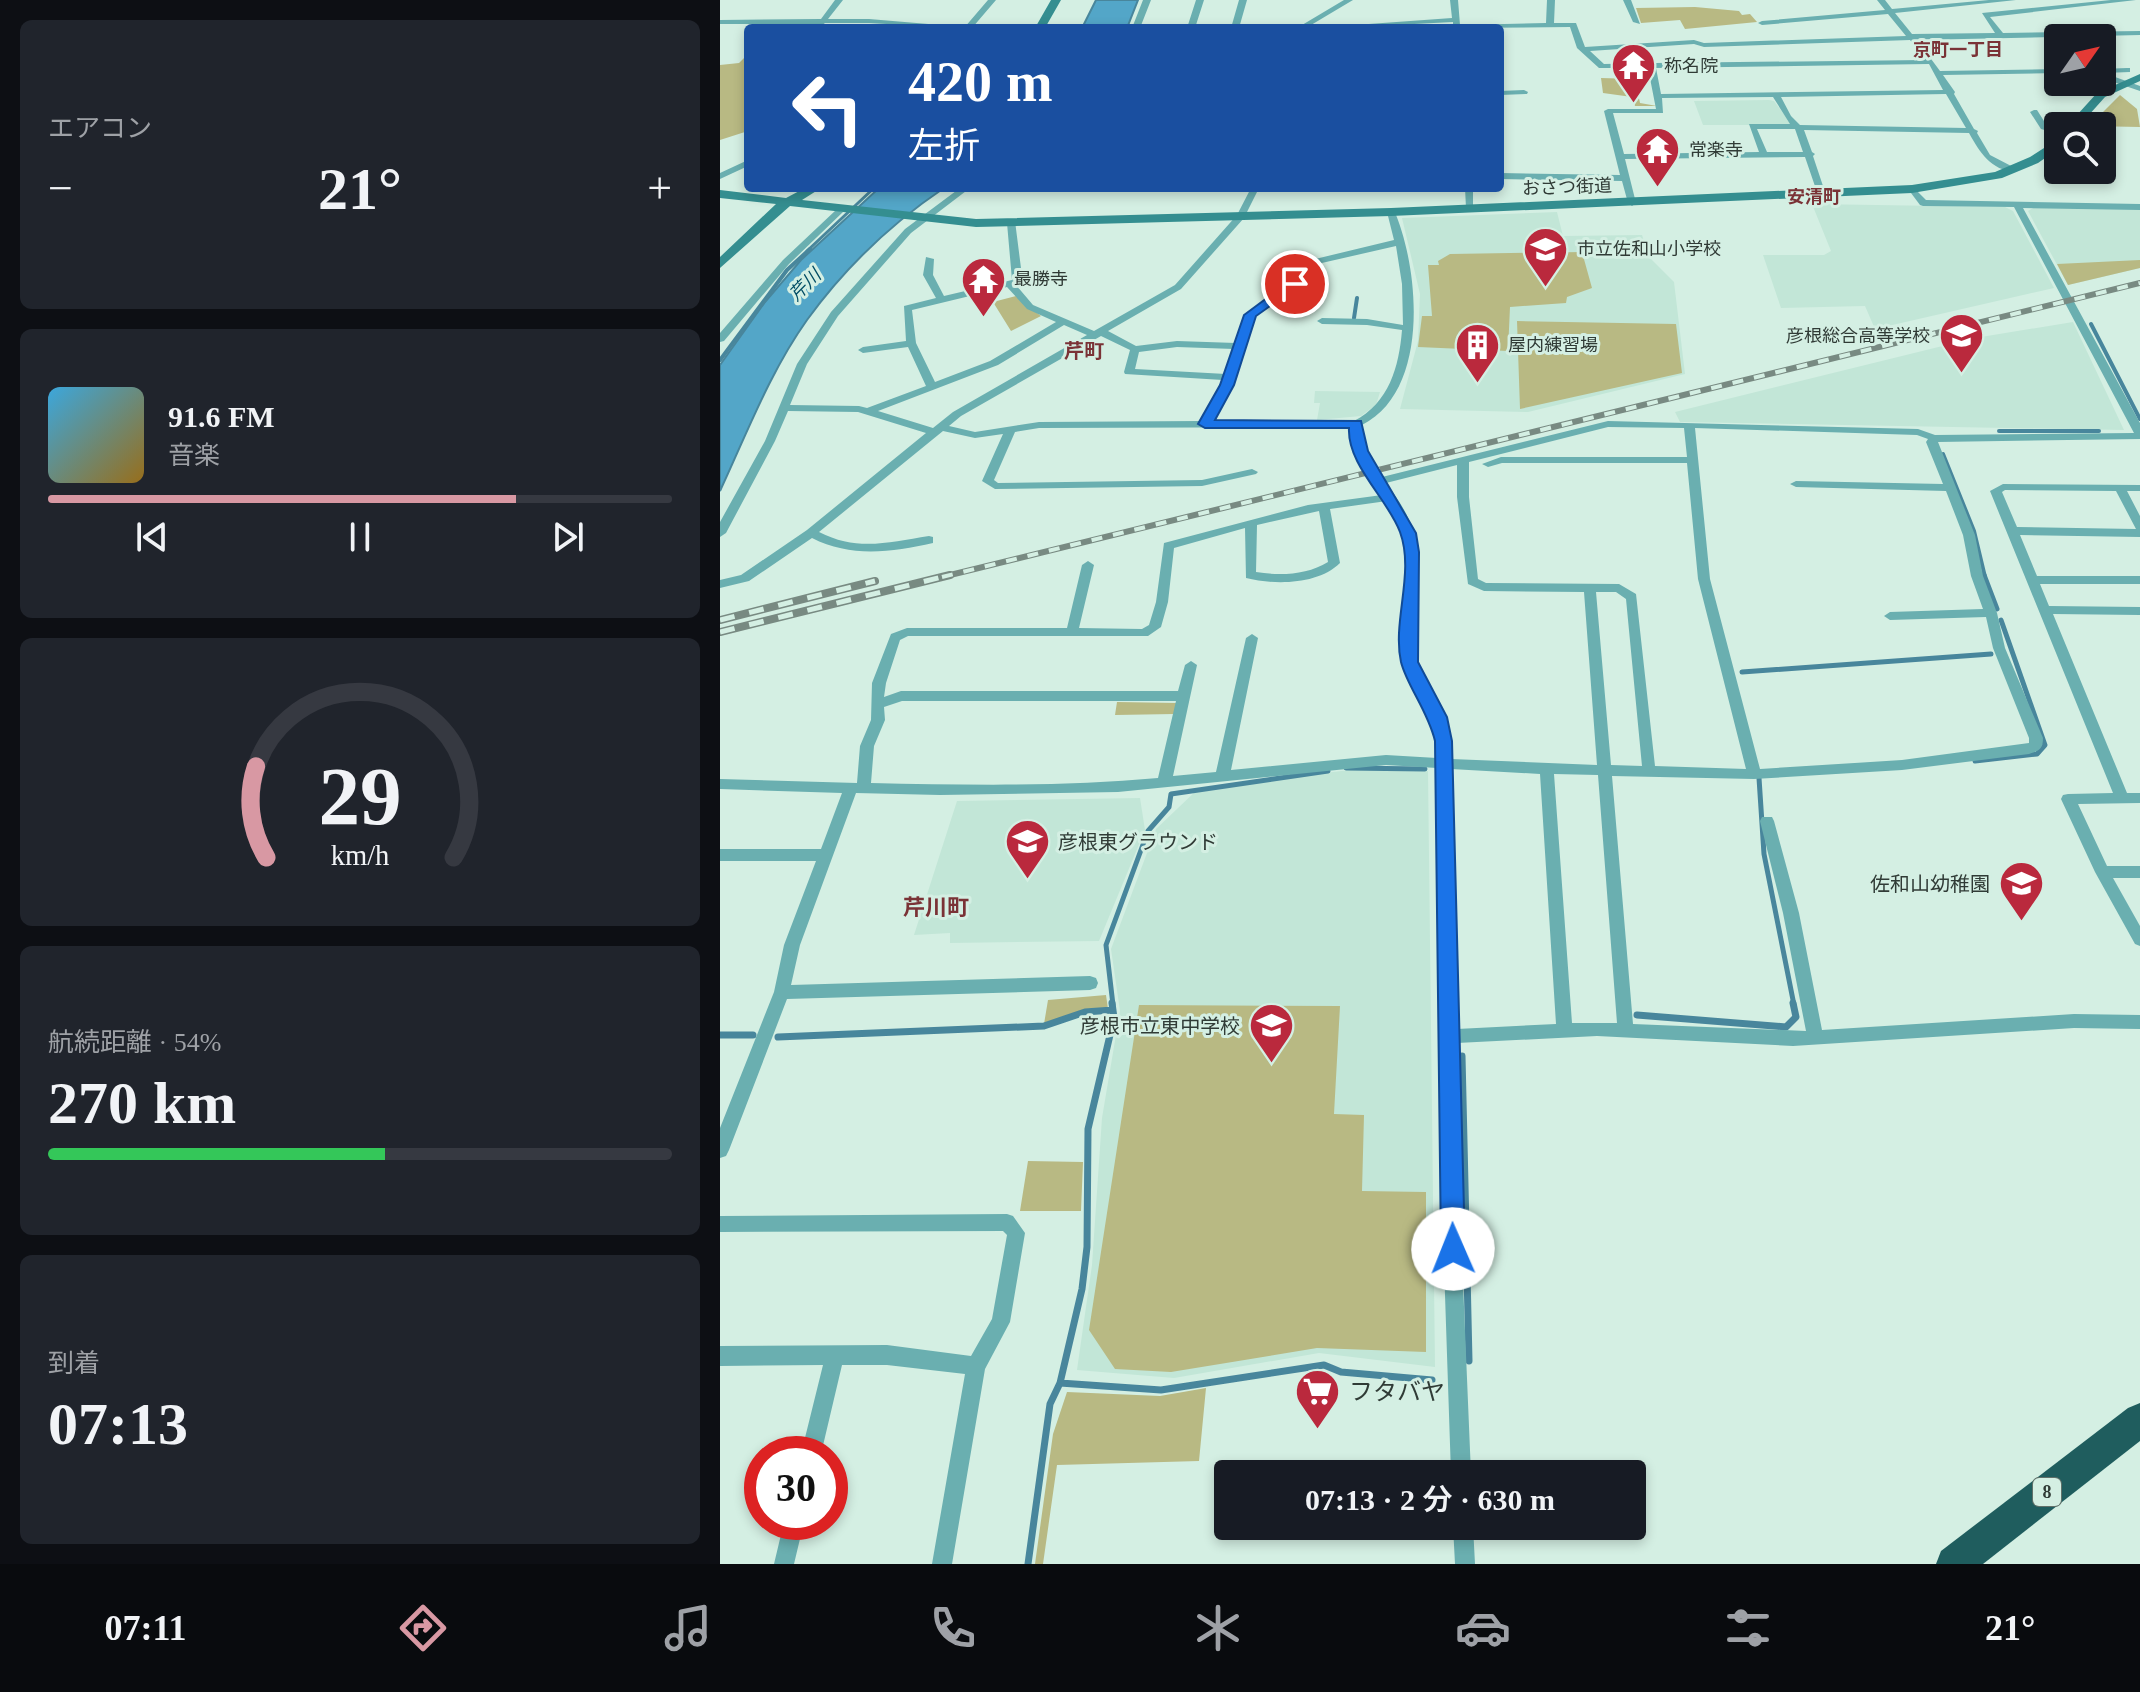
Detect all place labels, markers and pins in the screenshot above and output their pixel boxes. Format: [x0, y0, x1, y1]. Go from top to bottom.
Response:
temple icon: 称名院 [1609, 42, 1657, 105]
place label: 称名院 [1664, 56, 1718, 76]
temple icon: 常楽寺 [1634, 126, 1682, 189]
place label: 常楽寺 [1689, 140, 1743, 160]
school or university icon: 市立佐和山小学校 [1522, 225, 1570, 288]
place label: 市立佐和山小学校 [1577, 239, 1721, 259]
pin [1261, 250, 1329, 318]
temple icon: 最勝寺 [959, 255, 1007, 318]
place label: 最勝寺 [1014, 269, 1068, 289]
school or university icon: 彦根総合高等学校 [1937, 312, 1985, 375]
building icon: 屋内練習場 [1453, 321, 1501, 384]
place label: 彦根総合高等学校 [1786, 326, 1930, 346]
place label: 屋内練習場 [1508, 335, 1598, 355]
school or university icon: 彦根東グラウンド [1003, 818, 1051, 881]
place label: 彦根東グラウンド [1058, 831, 1218, 853]
school or university icon: 佐和山幼稚園 [1997, 860, 2045, 923]
place label: 佐和山幼稚園 [1870, 873, 1990, 895]
school or university icon: 彦根市立東中学校 [1247, 1002, 1295, 1065]
place label: 彦根市立東中学校 [1080, 1015, 1240, 1037]
supermarket icon: フタバヤ [1294, 1368, 1342, 1431]
place label: フタバヤ [1349, 1379, 1445, 1405]

